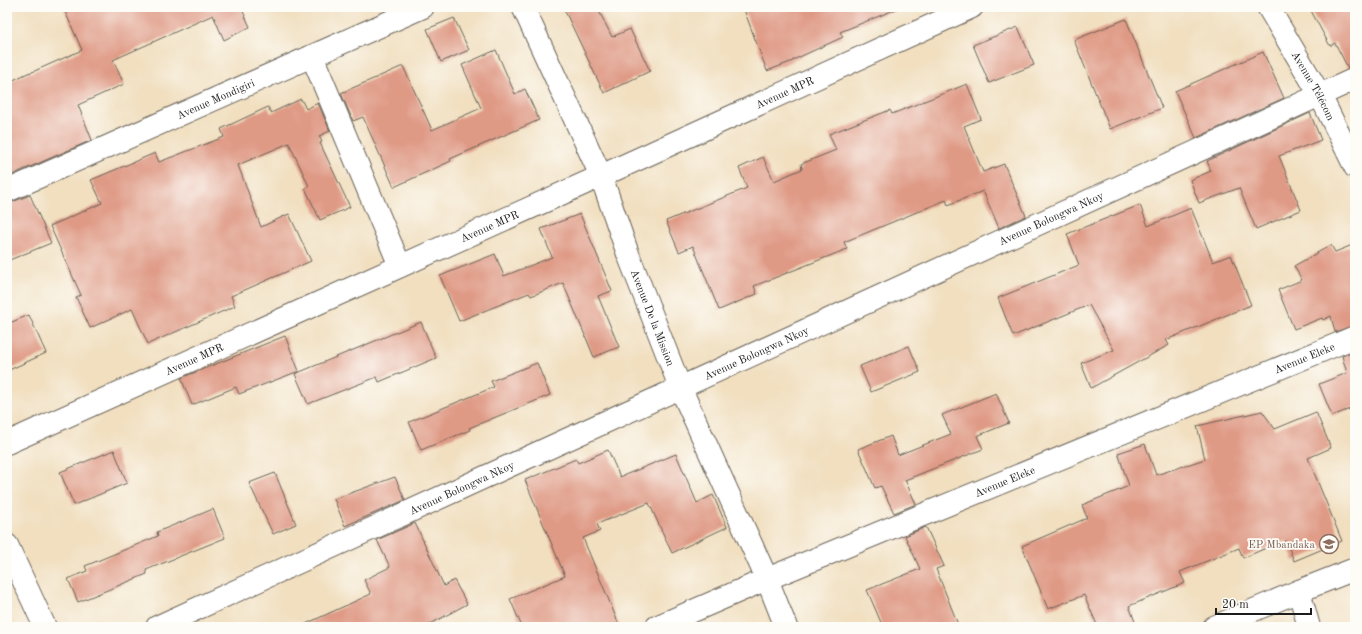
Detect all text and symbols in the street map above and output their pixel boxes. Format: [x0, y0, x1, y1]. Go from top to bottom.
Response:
street label: Avenue Télécom [1289, 50, 1336, 123]
street label: Avenue MPR [754, 76, 816, 112]
street label: Avenue Mondigiri [176, 78, 257, 122]
street label: Avenue Bolongwa Nkoy [998, 191, 1106, 248]
street label: Avenue MPR [459, 210, 521, 245]
street label: Avenue De la Mission [628, 268, 675, 368]
street label: Avenue Bolongwa Nkoy [703, 326, 811, 383]
street label: Avenue MPR [164, 342, 226, 378]
street label: Avenue Eleke [1273, 342, 1337, 377]
street label: Avenue Bolongwa Nkoy [408, 460, 516, 518]
street label: Avenue Eleke [973, 465, 1037, 500]
school or university icon: EP Mbandaka [1318, 533, 1340, 555]
place label: EP Mbandaka [1248, 540, 1316, 551]
scale bar [1216, 590, 1311, 616]
text: 20 m [1222, 599, 1249, 611]

